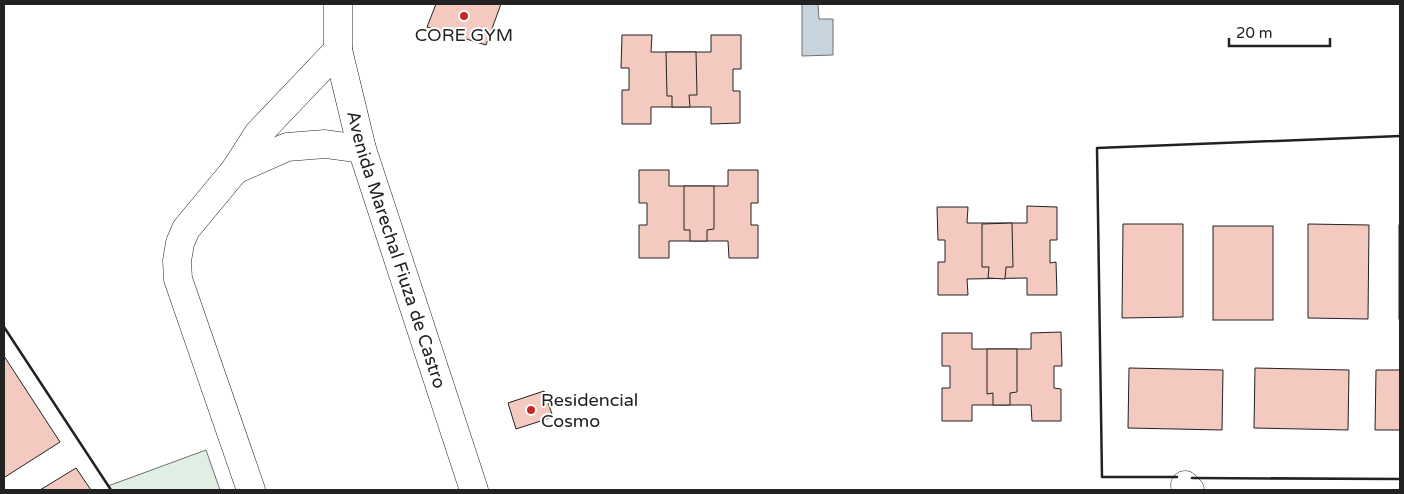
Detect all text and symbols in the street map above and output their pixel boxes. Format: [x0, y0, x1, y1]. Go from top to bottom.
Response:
marker: CORE GYM [458, 10, 470, 22]
scale bar [1229, 15, 1330, 47]
place label: CORE GYM [415, 24, 513, 46]
text: 20 m [1236, 24, 1273, 42]
street label: Avenida Marechal Fiuza de Castro [342, 109, 451, 391]
place label: Residencial Cosmo [541, 389, 638, 432]
marker: Residencial Cosmo [525, 404, 537, 416]

